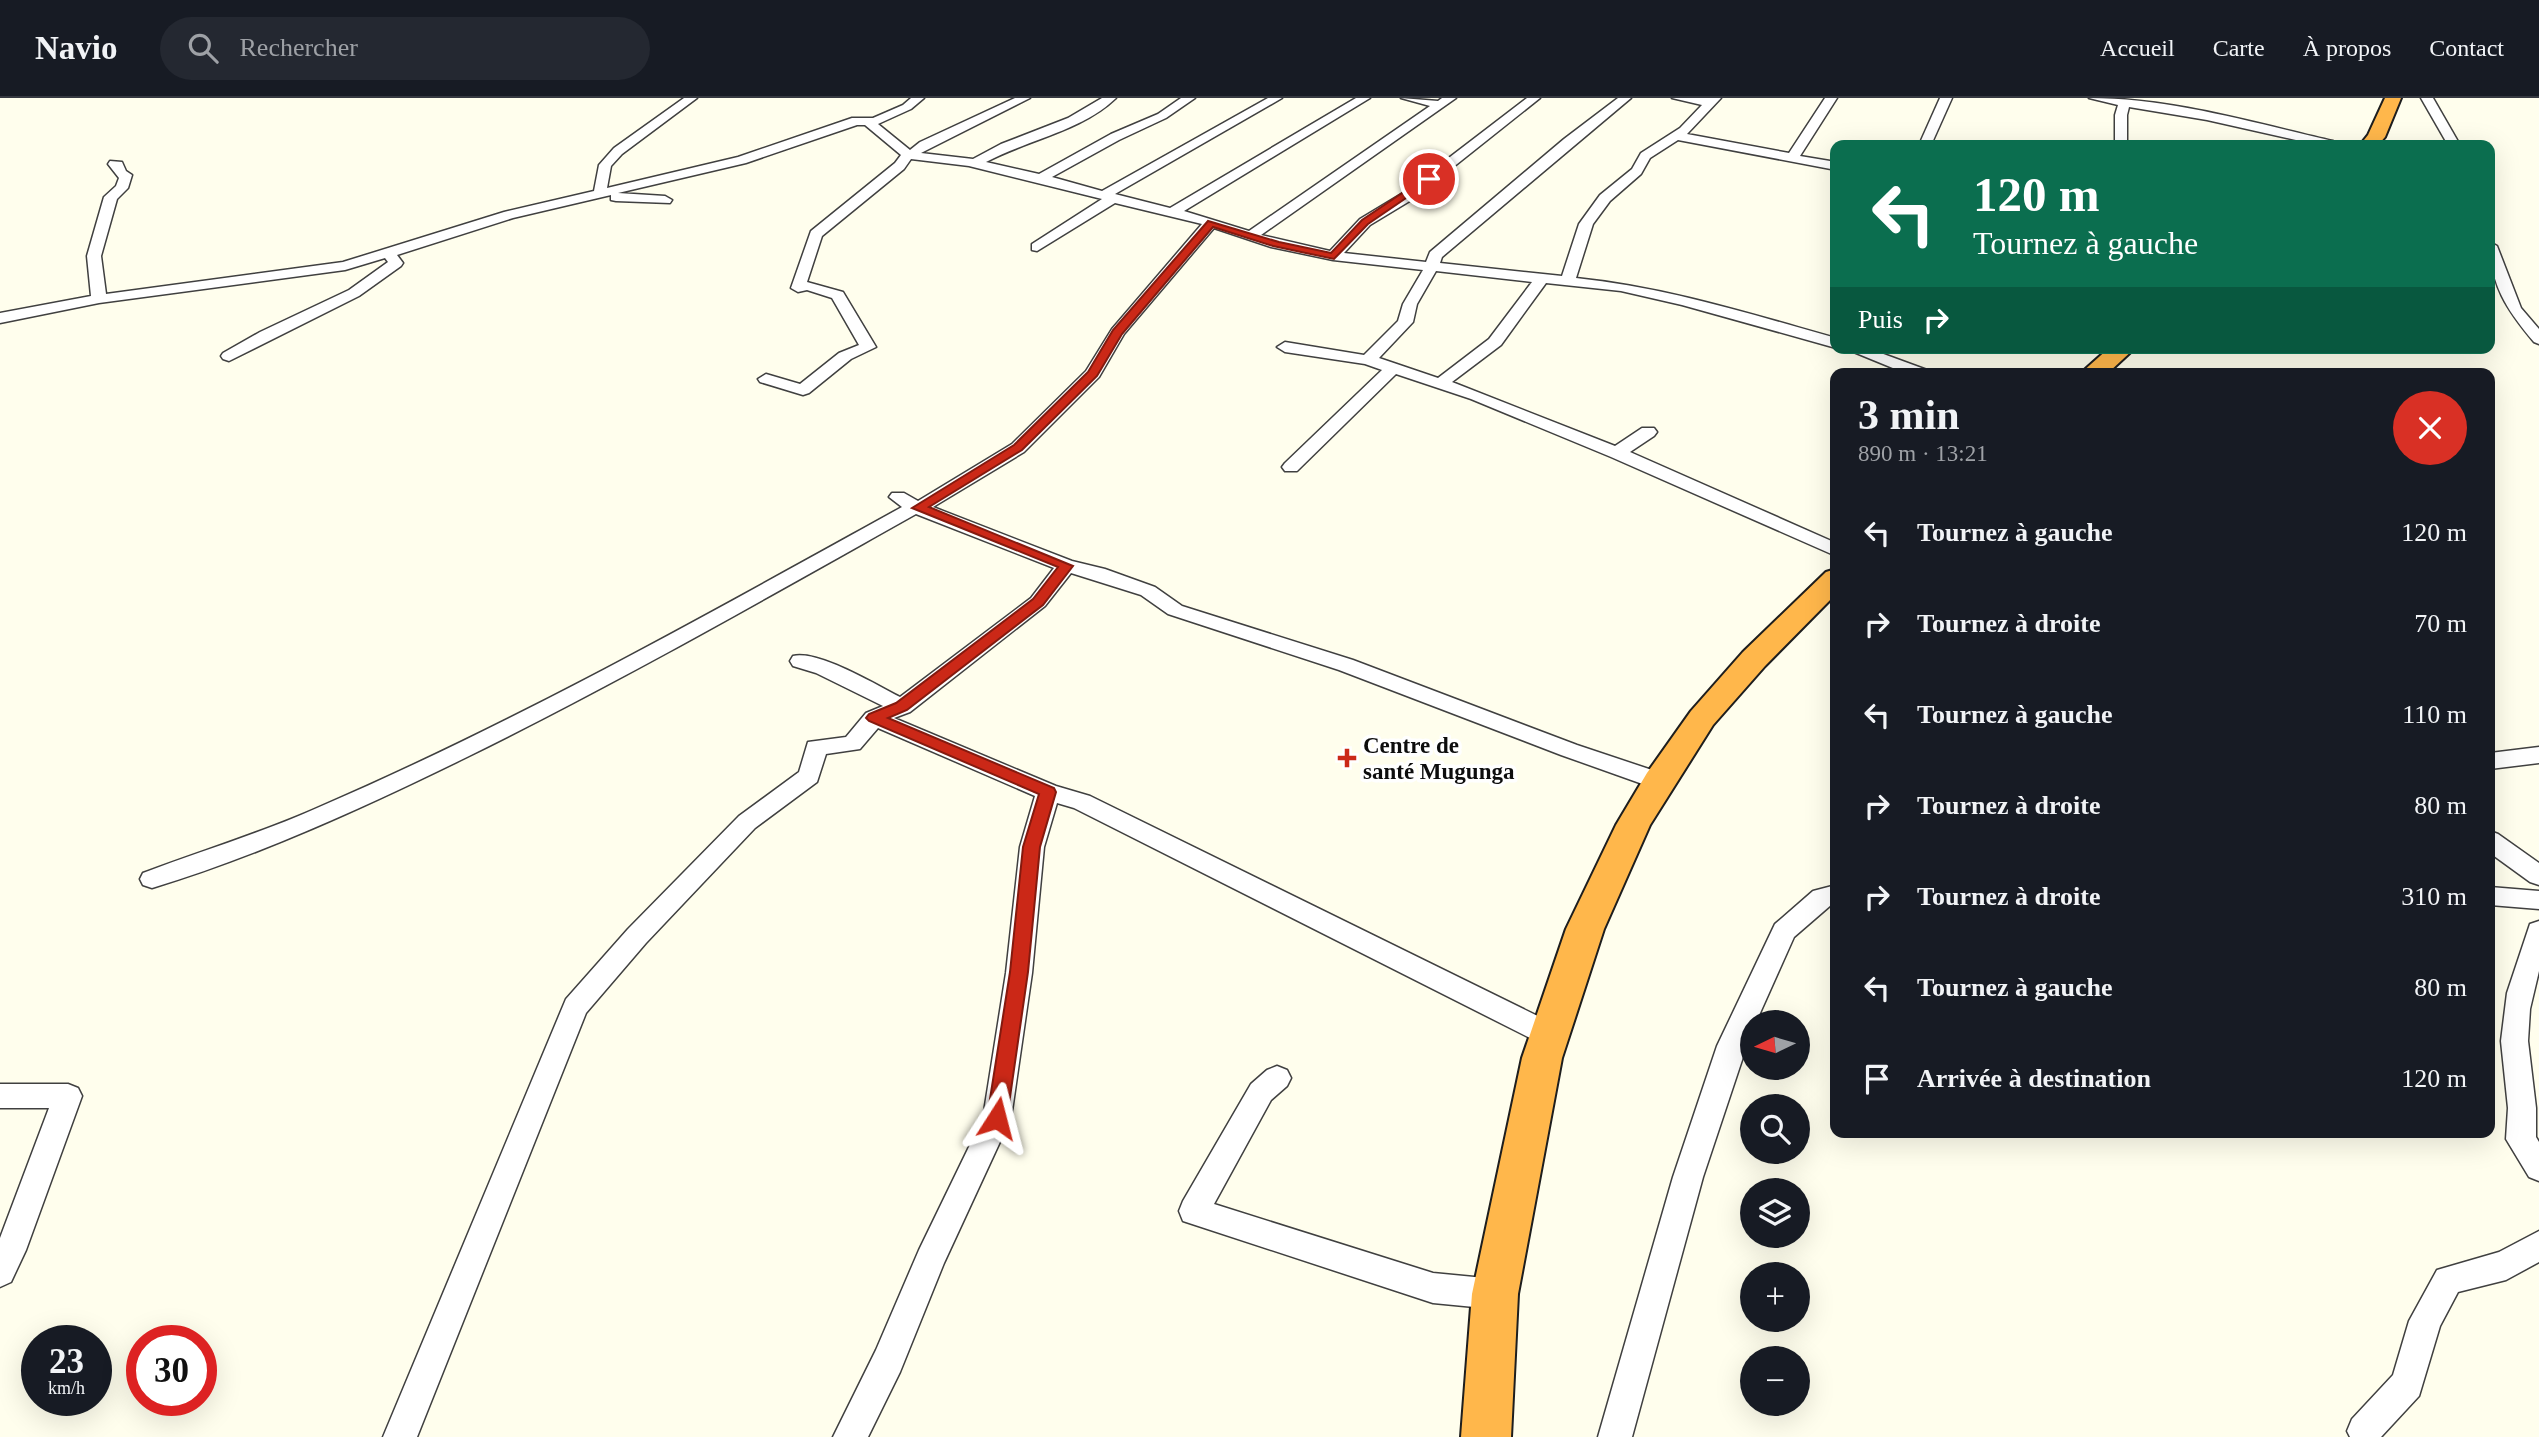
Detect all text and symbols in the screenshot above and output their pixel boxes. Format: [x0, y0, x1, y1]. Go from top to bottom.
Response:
search box [160, 17, 650, 80]
icon: search [184, 29, 222, 67]
text: Navio [35, 30, 118, 66]
text: Rechercher [240, 33, 358, 62]
text: Accueil [2100, 35, 2175, 61]
text: Carte [2213, 35, 2265, 61]
text: À propos [2303, 35, 2391, 61]
text: Contact [2429, 35, 2504, 61]
pin [1399, 149, 1459, 209]
icon: arrive [1410, 160, 1448, 198]
text: 120 m [1973, 167, 2100, 222]
icon: left [1858, 168, 1949, 259]
text: Tournez à gauche [1973, 225, 2198, 261]
icon: right [1917, 301, 1955, 339]
text: Puis [1858, 305, 1903, 334]
button: close [2393, 391, 2467, 465]
text: 3 min [1858, 392, 1960, 438]
text: 890 m · 13:21 [1858, 441, 1988, 466]
icon: left [1858, 514, 1896, 552]
text: Tournez à gauche [1917, 518, 2113, 547]
text: 120 m [2401, 518, 2467, 547]
icon: right [1858, 605, 1896, 643]
text: Tournez à droite [1917, 609, 2100, 638]
text: 70 m [2414, 609, 2467, 638]
icon: left [1858, 696, 1896, 734]
text: Tournez à gauche [1917, 700, 2113, 729]
text: 110 m [2402, 700, 2467, 729]
place label: Centre de santé Mugunga [1363, 733, 1515, 784]
marker: Centre de santé Mugunga [1337, 748, 1357, 768]
icon: right [1858, 787, 1896, 825]
text: Tournez à droite [1917, 791, 2100, 820]
text: 80 m [2414, 791, 2467, 820]
icon: right [1858, 878, 1896, 916]
text: Tournez à droite [1917, 882, 2100, 911]
text: 310 m [2401, 882, 2467, 911]
icon: left [1858, 969, 1896, 1007]
text: Tournez à gauche [1917, 973, 2113, 1002]
text: 80 m [2414, 973, 2467, 1002]
north arrow [1740, 1010, 1810, 1080]
map controls [1740, 1010, 1810, 1416]
icon: arrive [1858, 1060, 1896, 1098]
text: Arrivée à destination [1917, 1064, 2151, 1093]
text: 120 m [2401, 1064, 2467, 1093]
position arrow [960, 1081, 1034, 1155]
button: search [1740, 1094, 1810, 1164]
button: layers [1740, 1178, 1810, 1248]
button: + [1740, 1262, 1810, 1332]
speed limit sign: 30 [126, 1325, 217, 1416]
text: 23 [49, 1342, 84, 1381]
button: − [1740, 1346, 1810, 1416]
text: km/h [48, 1378, 85, 1398]

